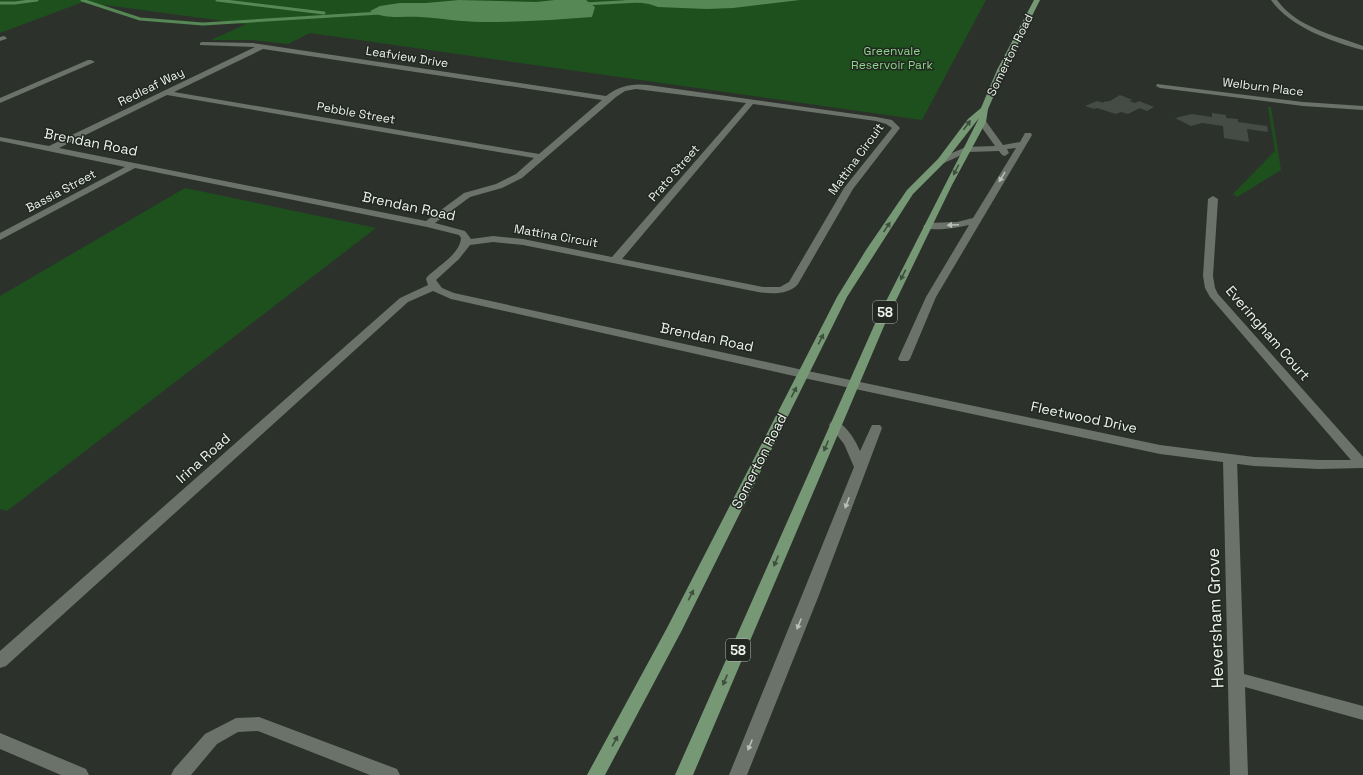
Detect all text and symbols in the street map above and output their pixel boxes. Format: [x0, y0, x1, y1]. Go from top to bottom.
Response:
street label: Somerton Road [983, 11, 1037, 99]
street label: Leafview Drive [365, 43, 449, 71]
park label: Greenvale Reservoir Park [851, 43, 933, 73]
street label: Redleaf Way [115, 64, 187, 110]
street label: Welburn Place [1222, 74, 1304, 100]
street label: Pebble Street [316, 98, 396, 128]
street label: Mattina Circuit [825, 120, 887, 198]
one-way arrow [963, 120, 971, 131]
street label: Brendan Road [43, 124, 139, 160]
street label: Prato Street [645, 141, 703, 205]
one-way arrow [953, 164, 959, 175]
street label: Bassia Street [23, 166, 99, 216]
one-way arrow [999, 171, 1006, 183]
street label: Brendan Road [361, 187, 457, 225]
street label: Mattina Circuit [513, 221, 599, 251]
one-way arrow [947, 221, 959, 228]
one-way arrow [883, 222, 891, 232]
one-way arrow [900, 269, 907, 281]
street label: Everingham Court [1222, 282, 1314, 384]
road number: 58 [873, 301, 897, 323]
street label: Brendan Road [659, 318, 755, 356]
one-way arrow [818, 333, 824, 345]
one-way arrow [791, 386, 797, 397]
street label: Fleetwood Drive [1029, 397, 1139, 437]
street label: Somerton Road [727, 410, 791, 512]
street label: Irina Road [172, 429, 234, 487]
one-way arrow [823, 441, 829, 452]
one-way arrow [843, 498, 849, 510]
street label: Heversham Grove [1202, 547, 1228, 689]
one-way arrow [773, 555, 779, 567]
one-way arrow [688, 590, 695, 601]
one-way arrow [796, 619, 802, 630]
road number: 58 [726, 639, 750, 661]
one-way arrow [722, 675, 728, 686]
one-way arrow [612, 735, 618, 746]
one-way arrow [747, 739, 753, 751]

